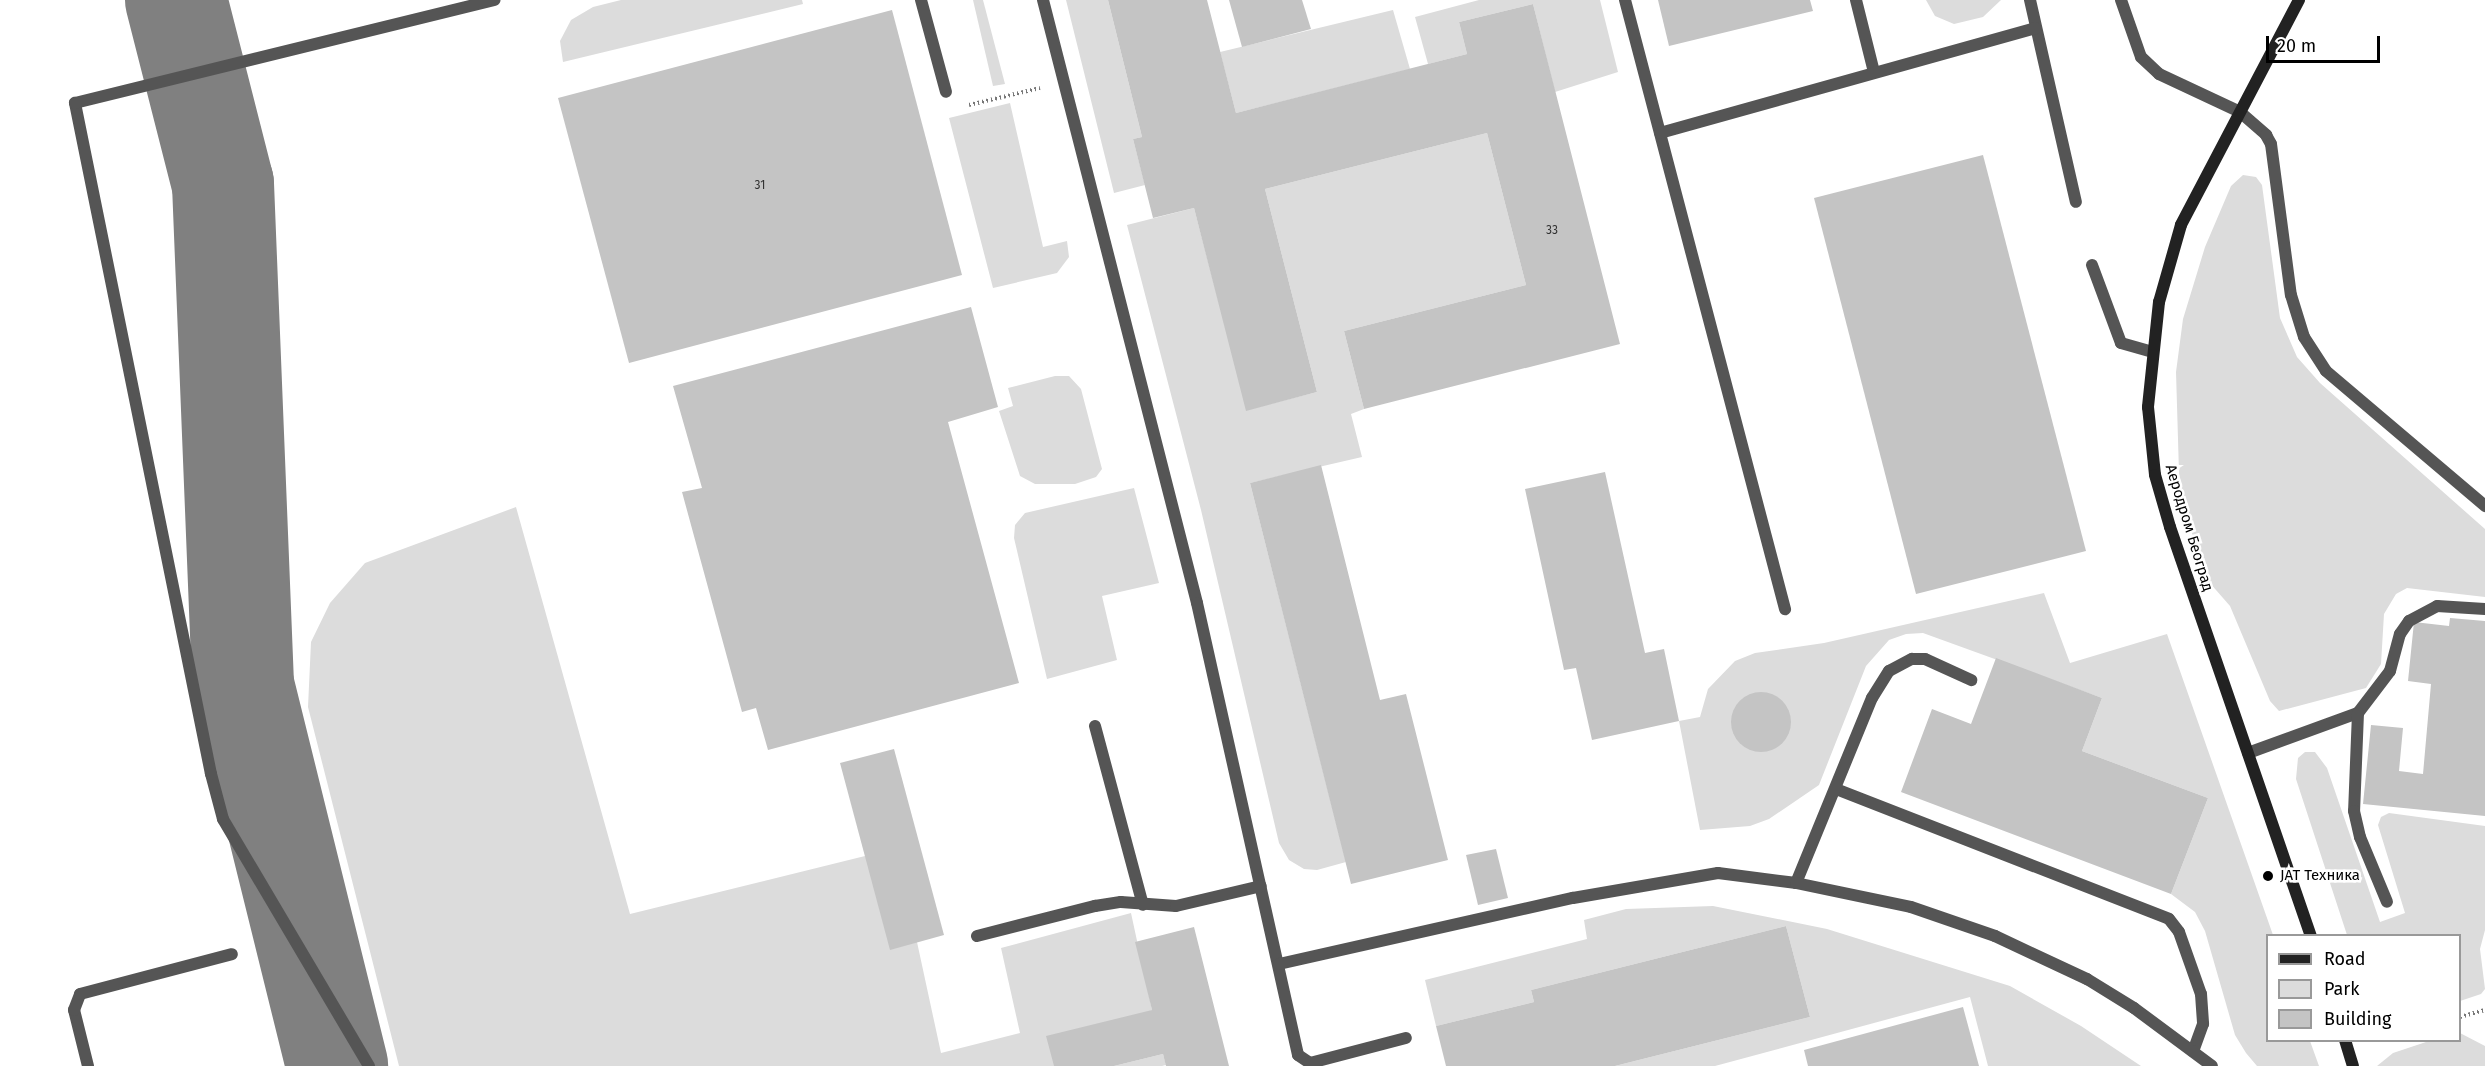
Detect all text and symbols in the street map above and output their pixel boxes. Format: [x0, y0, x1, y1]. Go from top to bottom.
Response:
scale bar [2269, 24, 2383, 62]
text: 20 m [2277, 35, 2316, 57]
house number: 31 [755, 179, 765, 193]
house number: 33 [1546, 224, 1558, 238]
street label: Аеродром Београд [2161, 462, 2217, 594]
place label: ЈАТ Техника [2280, 867, 2360, 885]
marker: ЈАТ Техника [2261, 869, 2275, 883]
legend [2266, 934, 2461, 1042]
text: Road [2324, 948, 2366, 970]
text: Park [2324, 978, 2359, 1000]
text: Building [2324, 1008, 2391, 1030]

